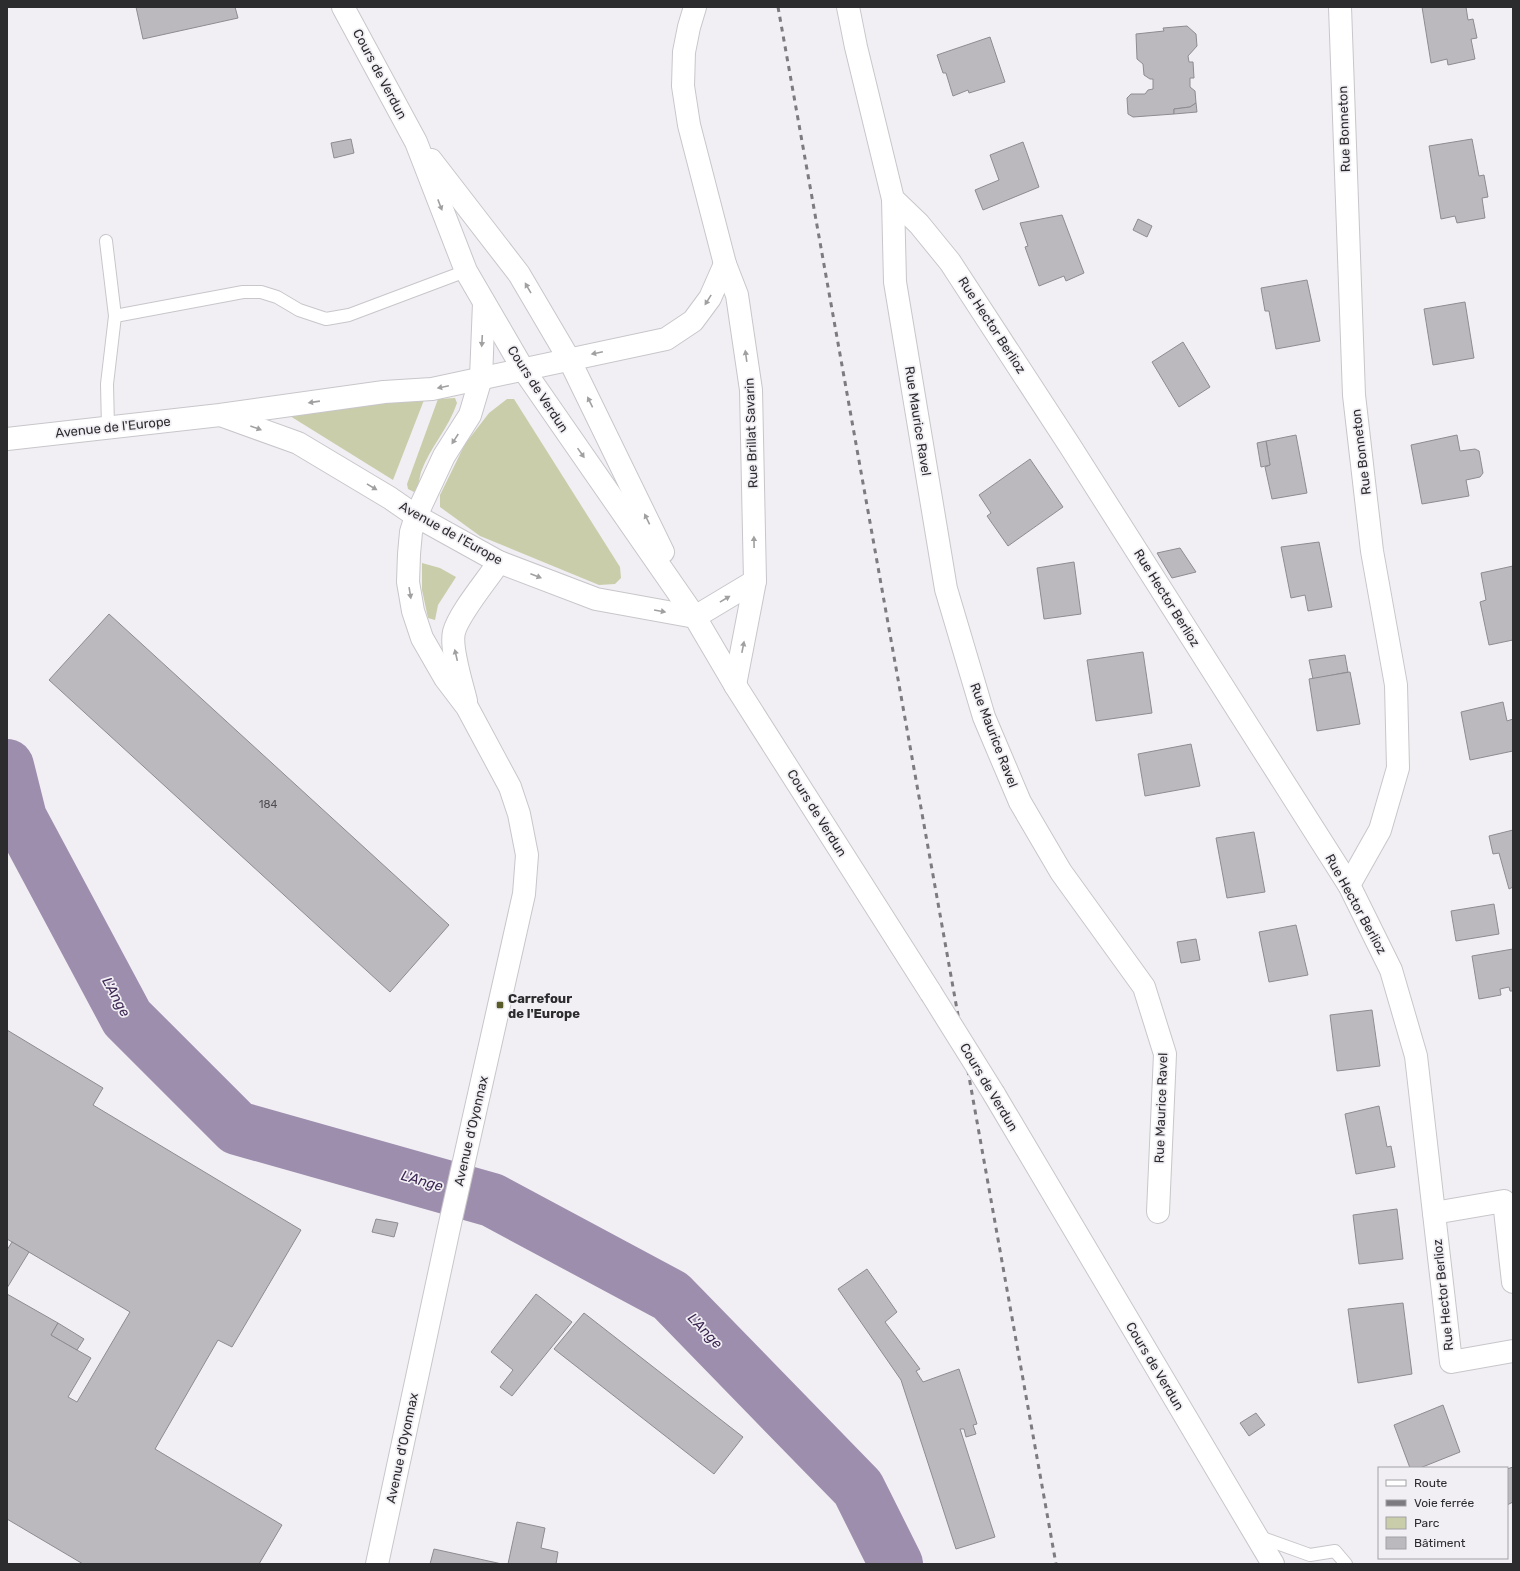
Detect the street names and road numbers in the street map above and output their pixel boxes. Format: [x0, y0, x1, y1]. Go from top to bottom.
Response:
street label: Cours de Verdun [350, 26, 410, 122]
street label: Rue Bonneton [1335, 86, 1353, 172]
street label: Rue Hector Berlioz [955, 274, 1029, 376]
street label: Cours de Verdun [504, 343, 572, 435]
street label: Rue Maurice Ravel [902, 365, 934, 477]
street label: Rue Brillat Savarin [742, 378, 760, 488]
street label: Rue Bonneton [1348, 408, 1374, 496]
street label: Avenue de l'Europe [55, 413, 171, 441]
street label: Avenue de l'Europe [397, 498, 505, 568]
street label: Rue Hector Berlioz [1131, 546, 1203, 650]
street label: Rue Maurice Ravel [967, 681, 1021, 789]
street label: Cours de Verdun [784, 767, 850, 859]
street label: Rue Hector Berlioz [1322, 851, 1390, 957]
street label: Cours de Verdun [957, 1040, 1021, 1134]
street label: Rue Maurice Ravel [1152, 1052, 1170, 1164]
street label: Avenue d'Oyonnax [451, 1075, 491, 1187]
street label: Rue Hector Berlioz [1430, 1238, 1456, 1352]
street label: Cours de Verdun [1123, 1319, 1187, 1413]
street label: Avenue d'Oyonnax [383, 1391, 421, 1505]

